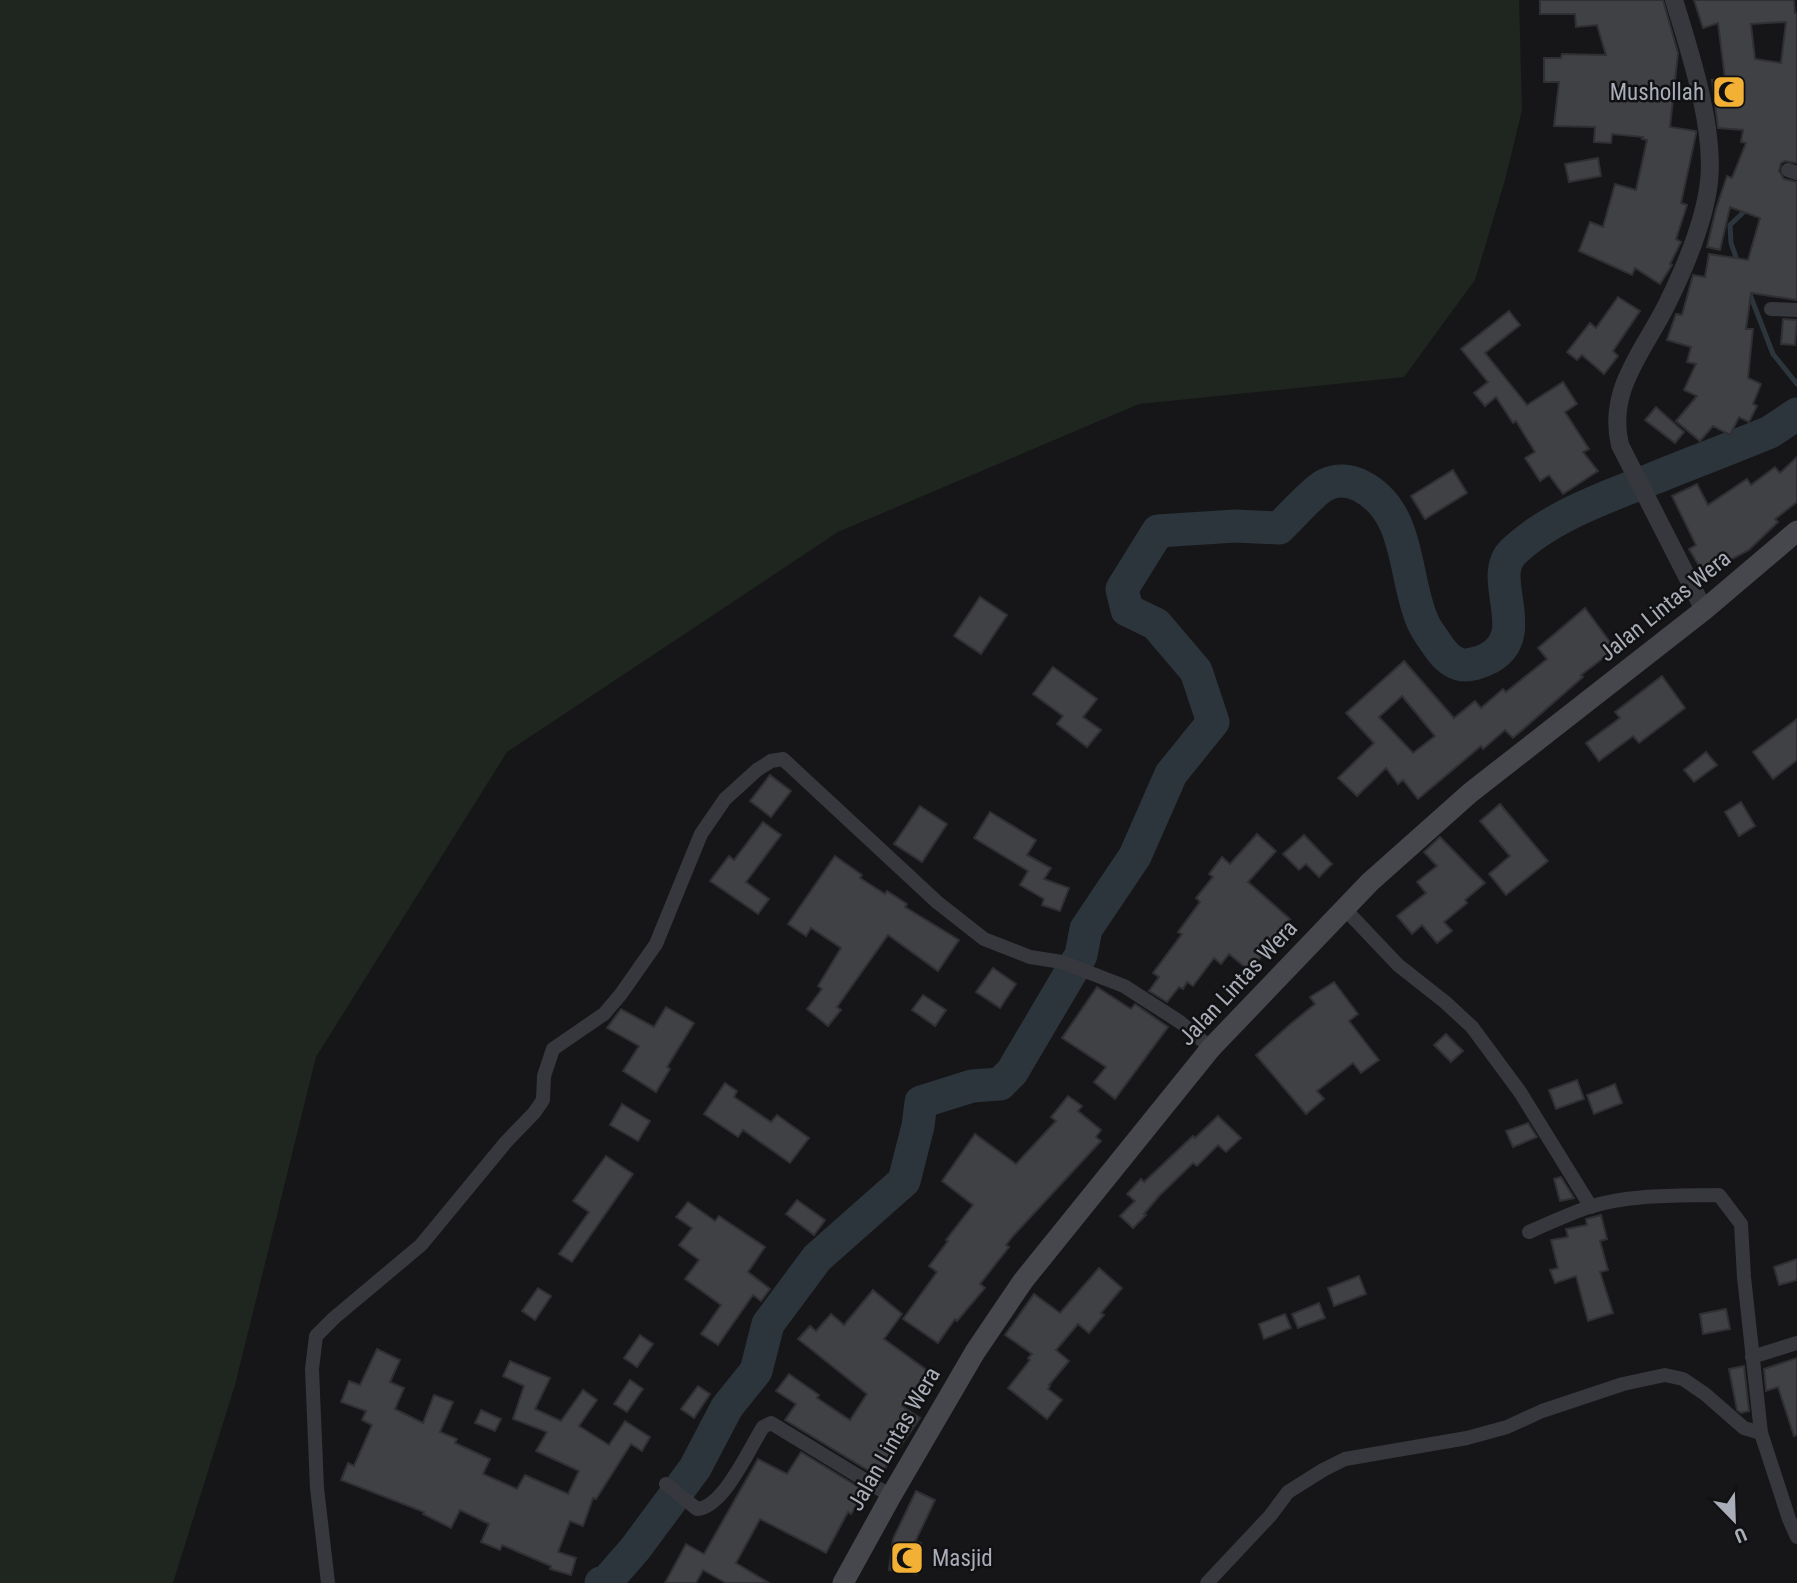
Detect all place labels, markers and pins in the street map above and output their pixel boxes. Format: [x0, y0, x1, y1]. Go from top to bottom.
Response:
mosque icon: Mushollah [1710, 73, 1748, 111]
place label: Mushollah [1610, 79, 1704, 106]
mosque icon: Masjid [888, 1539, 926, 1577]
place label: Masjid [932, 1545, 993, 1572]

